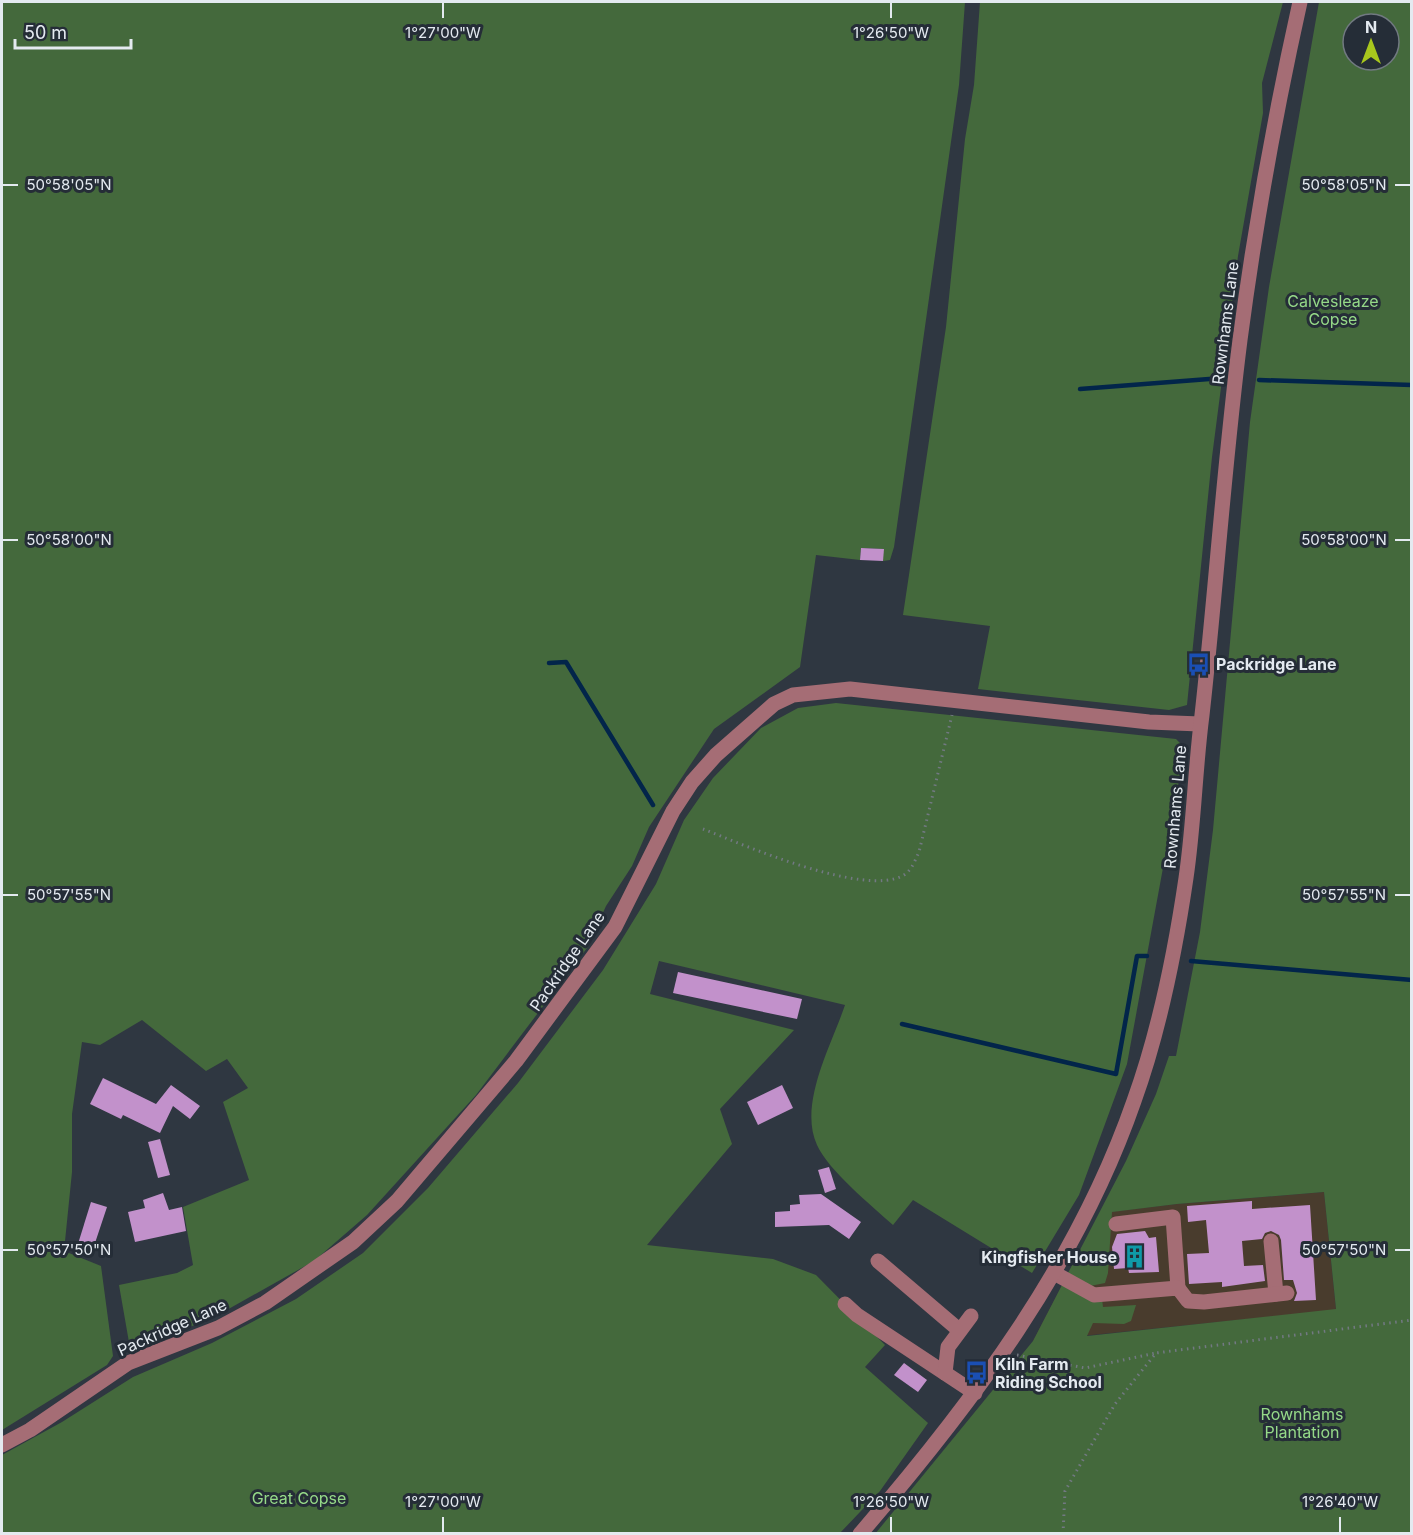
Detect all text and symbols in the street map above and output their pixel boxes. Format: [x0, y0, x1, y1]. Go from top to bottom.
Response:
scale bar [15, 12, 130, 50]
north arrow [1341, 12, 1401, 72]
text: N [1365, 17, 1377, 37]
text: 50 m [24, 22, 67, 43]
text: 1°27'00"W [405, 23, 481, 42]
text: 1°26'50"W [853, 23, 929, 42]
text: 50°58'05"N [26, 175, 112, 194]
text: 50°58'05"N [1301, 175, 1387, 194]
street label: Rownhams Lane [1208, 260, 1242, 386]
park label: Calvesleaze Copse [1287, 291, 1379, 329]
text: 50°58'00"N [26, 530, 112, 549]
text: 50°58'00"N [1301, 530, 1387, 549]
bus stop icon: Packridge Lane [1185, 651, 1211, 677]
place label: Packridge Lane [1216, 654, 1336, 674]
street label: Rownhams Lane [1160, 744, 1190, 870]
text: 50°57'55"N [27, 885, 111, 904]
text: 50°57'55"N [1302, 885, 1386, 904]
street label: Packridge Lane [525, 907, 609, 1015]
text: 50°57'50"N [27, 1240, 111, 1259]
text: 50°57'50"N [1302, 1240, 1386, 1259]
building icon: Kingfisher House [1122, 1244, 1148, 1270]
place label: Kingfisher House [981, 1247, 1117, 1267]
street label: Packridge Lane [114, 1294, 230, 1360]
place label: Kiln Farm Riding School [995, 1354, 1102, 1392]
bus stop icon: Kiln Farm Riding School [964, 1360, 990, 1386]
park label: Rownhams Plantation [1261, 1404, 1343, 1442]
park label: Great Copse [252, 1488, 346, 1508]
text: 1°27'00"W [405, 1492, 481, 1511]
text: 1°26'50"W [853, 1492, 929, 1511]
text: 1°26'40"W [1302, 1492, 1378, 1511]

